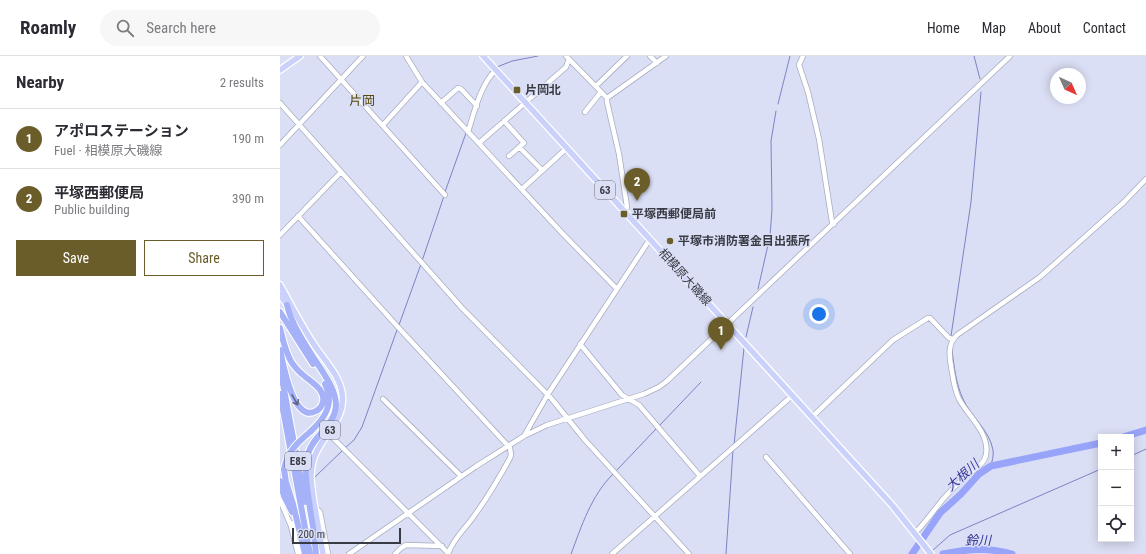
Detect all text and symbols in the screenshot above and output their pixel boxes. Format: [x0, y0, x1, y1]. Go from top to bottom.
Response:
search box [100, 10, 380, 46]
text: Roamly [20, 16, 76, 39]
icon: search [114, 17, 136, 39]
text: Search here [146, 19, 216, 37]
text: Home [927, 20, 960, 36]
text: Map [982, 20, 1006, 36]
text: About [1028, 20, 1061, 36]
text: Contact [1083, 20, 1126, 36]
north arrow [1050, 68, 1086, 104]
text: Nearby [16, 72, 64, 92]
text: 2 results [220, 75, 264, 90]
place label: 片岡北 [525, 83, 561, 97]
marker: 片岡北 [512, 85, 522, 95]
district label: 片岡 [349, 93, 375, 108]
text: アポロステーション [54, 122, 189, 140]
text: 1 [26, 131, 32, 146]
text: 190 m [232, 131, 264, 146]
text: Fuel · 相模原大磯線 [54, 143, 163, 158]
pin: 2 [624, 168, 650, 201]
road number: 63 [595, 181, 615, 199]
text: 平塚西郵便局 [54, 184, 144, 202]
text: 2 [26, 191, 32, 206]
text: 390 m [232, 191, 264, 206]
text: Public building [54, 202, 130, 217]
place label: 平塚西郵便局前 [632, 207, 716, 221]
marker: 平塚西郵便局前 [619, 209, 629, 219]
place label: 平塚市消防署金目出張所 [678, 234, 810, 248]
marker: 平塚市消防署金目出張所 [665, 236, 675, 246]
button: Save [16, 240, 136, 276]
button: Share [144, 240, 264, 276]
street label: 相模原大磯線 [656, 246, 714, 308]
your location [809, 304, 829, 324]
pin: 1 [708, 317, 734, 350]
one-way arrow [292, 394, 300, 406]
road number: 63 [320, 421, 340, 439]
map controls [1098, 434, 1134, 542]
button: + [1098, 434, 1134, 470]
road number: E85 [285, 452, 311, 470]
water label: 大根川 [943, 455, 983, 494]
button: − [1098, 470, 1134, 506]
button: locate [1098, 506, 1134, 542]
scale bar [292, 526, 401, 545]
text: 200 m [298, 528, 325, 541]
water label: 鈴川 [965, 533, 993, 548]

